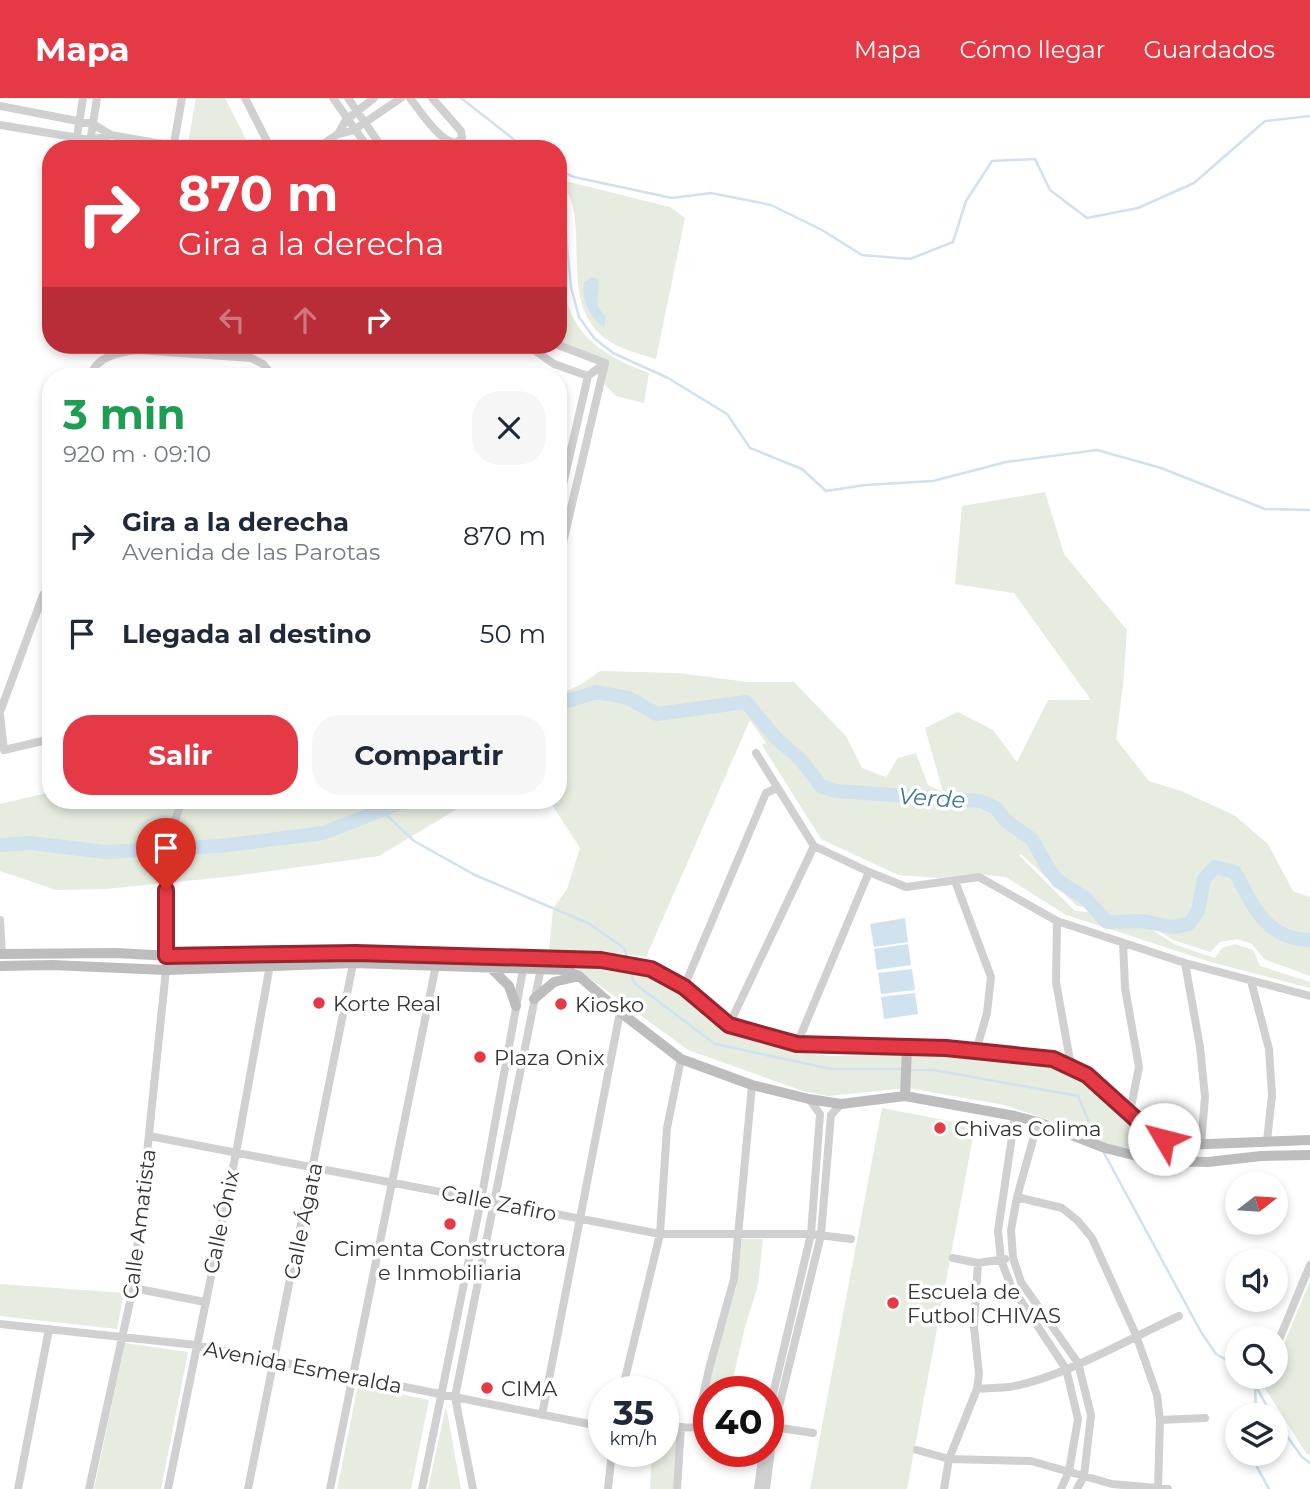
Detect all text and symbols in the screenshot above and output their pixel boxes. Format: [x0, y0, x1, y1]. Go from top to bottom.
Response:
text: Mapa [35, 29, 130, 69]
text: Mapa [854, 35, 921, 64]
text: Cómo llegar [959, 35, 1105, 64]
text: Guardados [1143, 35, 1275, 64]
text: 870 m [178, 164, 338, 223]
icon: right [63, 168, 154, 259]
text: Gira a la derecha [178, 224, 444, 263]
icon: left [213, 301, 251, 339]
icon: ahead [286, 301, 324, 339]
icon: right [359, 301, 397, 339]
text: 3 min [63, 388, 185, 440]
button: close [472, 391, 546, 465]
text: 920 m · 09:10 [63, 440, 211, 468]
text: Gira a la derecha [122, 506, 349, 538]
icon: right [63, 517, 101, 555]
text: 870 m [463, 520, 546, 552]
text: Avenida de las Parotas [122, 538, 380, 566]
icon: arrive [63, 615, 101, 653]
text: Llegada al destino [122, 618, 371, 650]
text: 50 m [480, 618, 546, 650]
button: Salir [63, 715, 298, 795]
button: Compartir [312, 715, 546, 795]
water label: Verde [898, 782, 966, 814]
pin [136, 818, 196, 890]
icon: arrive [147, 829, 185, 867]
place label: Korte Real [333, 991, 441, 1016]
place label: Kiosko [575, 992, 644, 1017]
marker: Korte Real [311, 995, 327, 1011]
marker: Kiosko [553, 996, 569, 1012]
place label: Plaza Onix [494, 1045, 604, 1070]
marker: Plaza Onix [472, 1049, 488, 1065]
position arrow [1127, 1102, 1201, 1176]
place label: Chivas Colima [954, 1116, 1101, 1141]
marker: Chivas Colima [932, 1120, 948, 1136]
street label: Calle Amatista [117, 1147, 161, 1301]
street label: Calle Ágata [278, 1160, 328, 1282]
street label: Calle Ónix [198, 1168, 244, 1276]
north arrow [1225, 1172, 1288, 1236]
map controls [1225, 1172, 1288, 1466]
street label: Calle Zafiro [439, 1180, 559, 1226]
marker: Cimenta Constructora e Inmobiliaria [442, 1216, 458, 1232]
place label: Cimenta Constructora e Inmobiliaria [334, 1236, 566, 1285]
button: sound [1225, 1249, 1288, 1312]
place label: Escuela de Futbol CHIVAS [907, 1279, 1061, 1328]
marker: Escuela de Futbol CHIVAS [885, 1295, 901, 1311]
button: search [1225, 1326, 1288, 1389]
street label: Avenida Esmeralda [202, 1335, 404, 1399]
place label: CIMA [501, 1376, 558, 1401]
speed limit sign: 40 [693, 1376, 784, 1467]
marker: CIMA [479, 1380, 495, 1396]
text: 35 [613, 1391, 654, 1434]
button: layers [1225, 1403, 1288, 1466]
text: km/h [609, 1428, 658, 1450]

